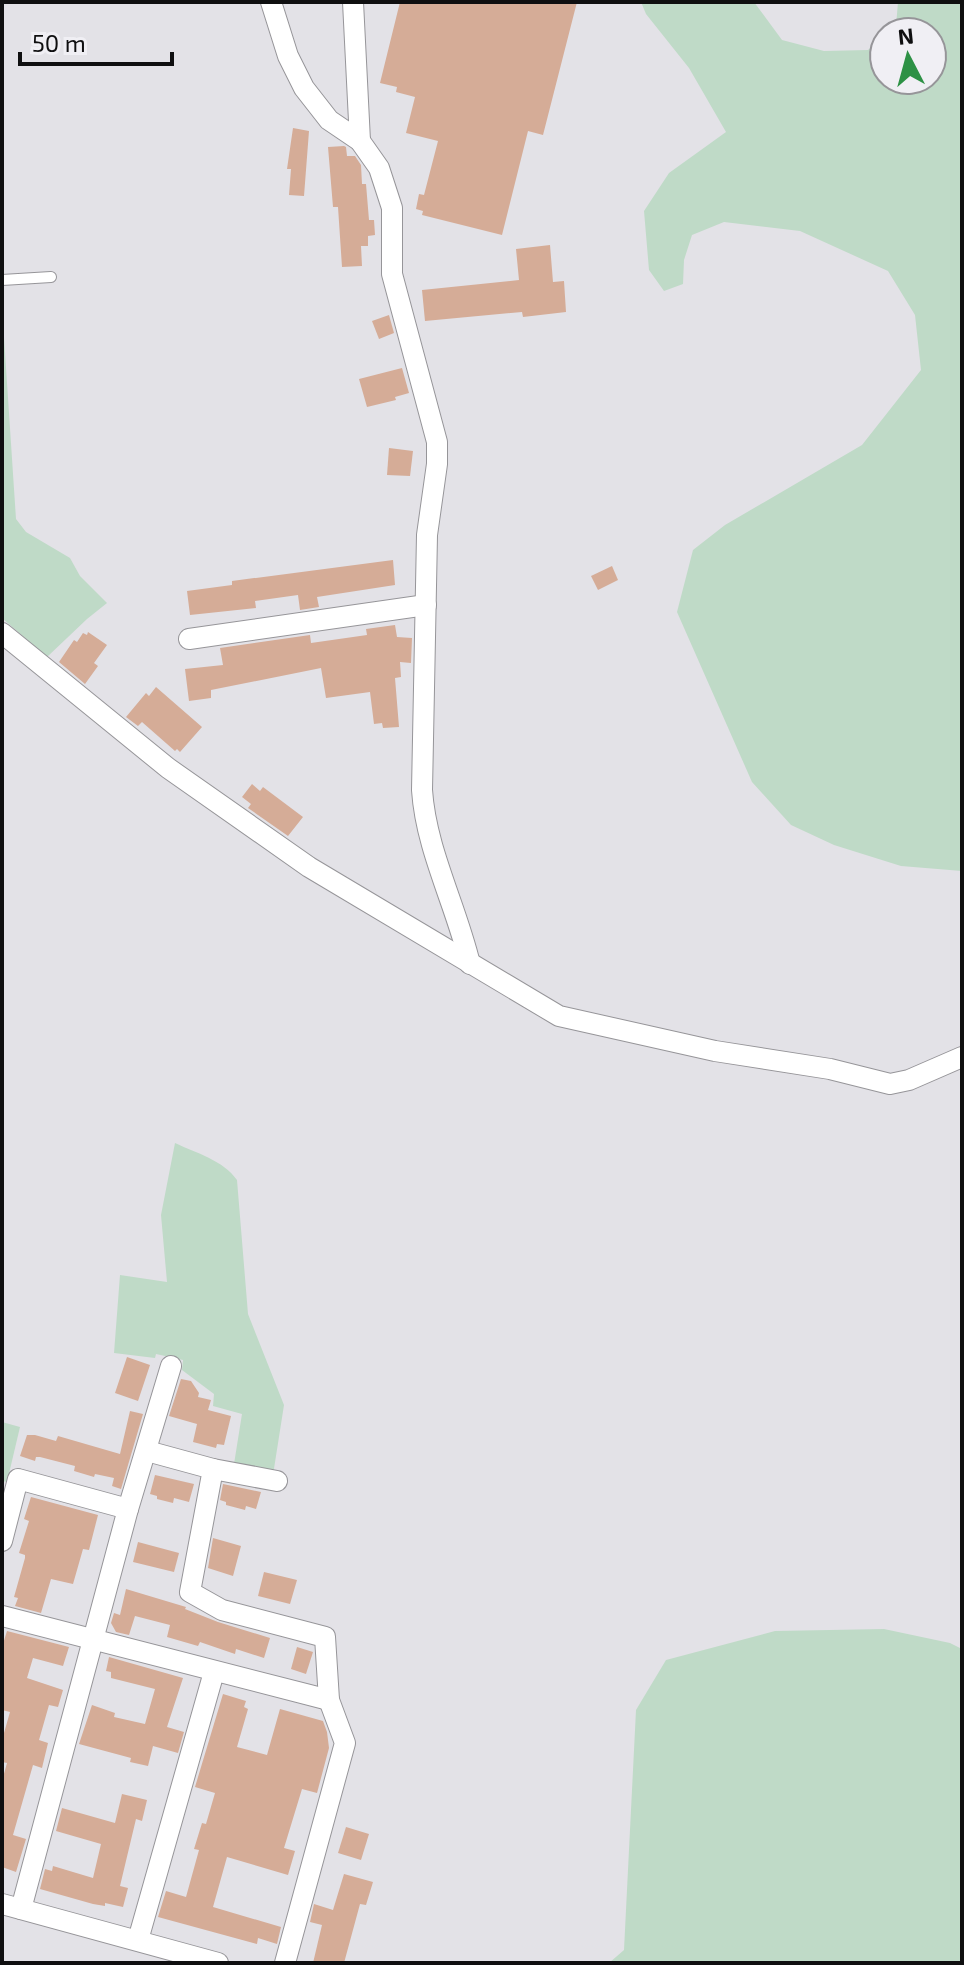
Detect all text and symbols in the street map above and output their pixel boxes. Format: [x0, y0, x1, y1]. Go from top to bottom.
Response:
scale bar [20, 16, 172, 66]
north arrow [868, 16, 948, 96]
text: N [897, 21, 915, 49]
text: 50 m [32, 28, 86, 57]

